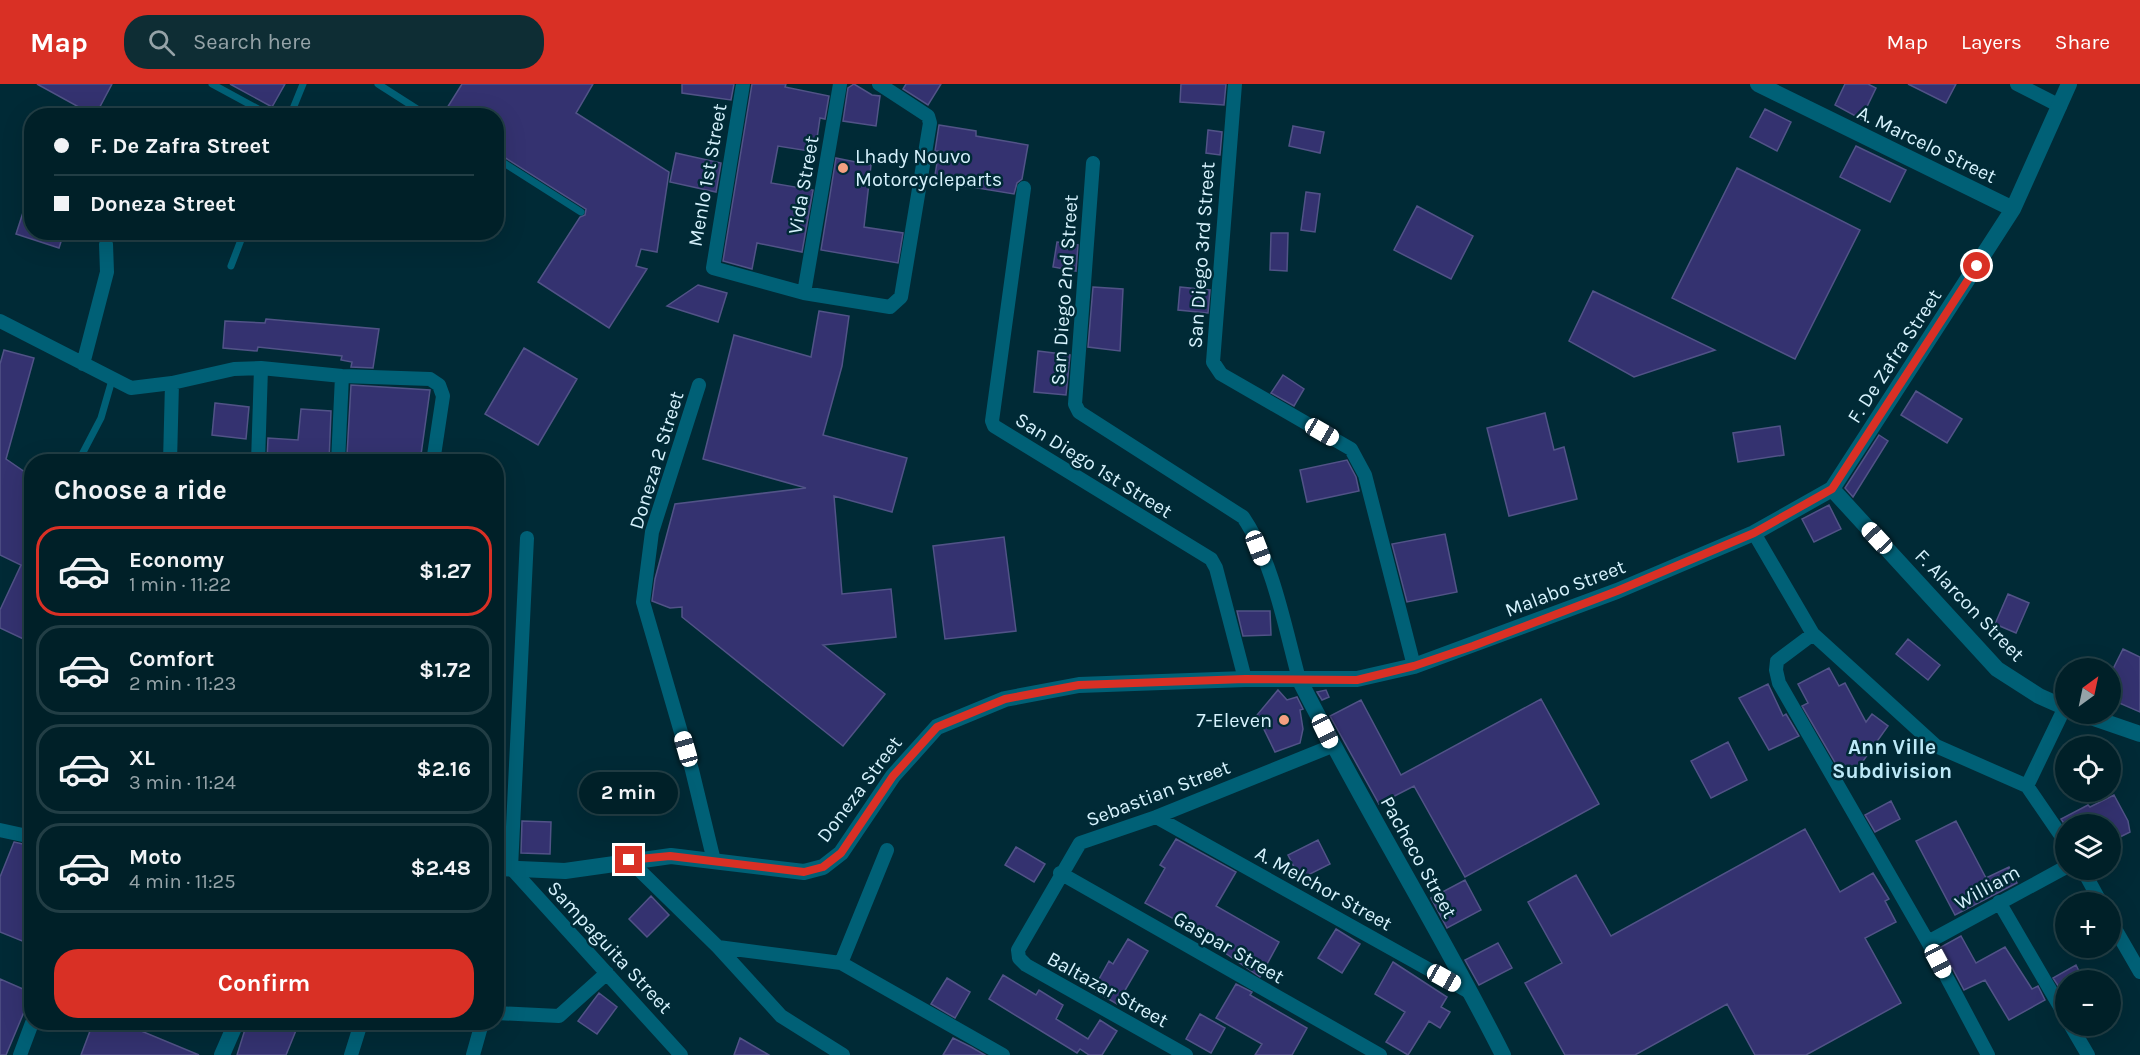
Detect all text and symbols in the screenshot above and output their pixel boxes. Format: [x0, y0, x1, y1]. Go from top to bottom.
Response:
search box [124, 15, 544, 69]
text: Map [30, 26, 88, 59]
icon: search [145, 26, 178, 59]
text: Search here [193, 29, 311, 55]
text: Map [1886, 30, 1928, 54]
text: Layers [1961, 30, 2022, 54]
text: Share [2055, 30, 2110, 54]
street label: Menlo 1st Street [684, 101, 731, 248]
street label: A. Marcelo Street [1854, 101, 2000, 188]
text: F. De Zafra Street [90, 133, 270, 159]
street label: Vida Street [784, 134, 824, 236]
place label: Lhady Nouvo Motorcycleparts [855, 145, 1002, 191]
marker: Lhady Nouvo Motorcycleparts [836, 161, 850, 175]
street label: San Diego 3rd Street [1184, 161, 1220, 349]
text: Doneza Street [90, 191, 236, 217]
street label: San Diego 2nd Street [1046, 193, 1083, 386]
route start [1963, 252, 1990, 279]
street label: F. De Zafra Street [1843, 285, 1946, 427]
street label: Doneza 2 Street [625, 388, 689, 532]
street label: San Diego 1st Street [1011, 408, 1177, 523]
car [1302, 415, 1342, 449]
text: Choose a ride [54, 474, 227, 506]
car [1858, 519, 1896, 557]
car [1243, 528, 1273, 568]
icon: car [57, 544, 111, 598]
street label: F. Alarcon Street [1910, 544, 2029, 667]
text: Economy [129, 547, 224, 573]
street label: Malabo Street [1502, 555, 1629, 622]
text: $1.27 [419, 558, 471, 584]
text: 1 min · 11:22 [129, 573, 231, 596]
icon: car [57, 643, 111, 697]
text: Comfort [129, 646, 214, 672]
text: $1.72 [419, 657, 471, 683]
north arrow [2055, 658, 2121, 724]
map controls [2055, 658, 2121, 1036]
text: 2 min · 11:23 [129, 672, 236, 695]
place label: 7-Eleven [1196, 709, 1272, 732]
car [1309, 711, 1341, 751]
marker: 7-Eleven [1277, 713, 1291, 727]
car [672, 729, 700, 769]
street label: Doneza Street [812, 731, 907, 847]
district label: Ann Ville Subdivision [1832, 735, 1952, 783]
button: locate [2055, 736, 2121, 802]
icon: car [57, 742, 111, 796]
text: XL [129, 745, 155, 771]
street label: Sebastian Street [1083, 755, 1234, 831]
text: $2.16 [417, 756, 471, 782]
text: 3 min · 11:24 [129, 771, 236, 794]
callout: 2 min [580, 773, 678, 815]
text: 2 min [601, 781, 656, 804]
street label: Pacheco Street [1376, 792, 1462, 923]
button: layers [2055, 814, 2121, 880]
icon: car [57, 841, 111, 895]
street label: A. Melchor Street [1251, 841, 1397, 936]
text: Moto [129, 844, 182, 870]
route end [615, 846, 642, 873]
text: $2.48 [410, 855, 471, 881]
street label: William [1951, 860, 2024, 915]
text: 4 min · 11:25 [129, 870, 235, 893]
street label: Sampaguita Street [543, 877, 677, 1018]
button: + [2055, 892, 2121, 958]
street label: Gaspar Street [1169, 906, 1289, 989]
car [1922, 941, 1954, 981]
street label: Baltazar Street [1043, 947, 1173, 1032]
button: Confirm [54, 949, 474, 1018]
car [1424, 961, 1464, 995]
button: − [2055, 970, 2121, 1036]

